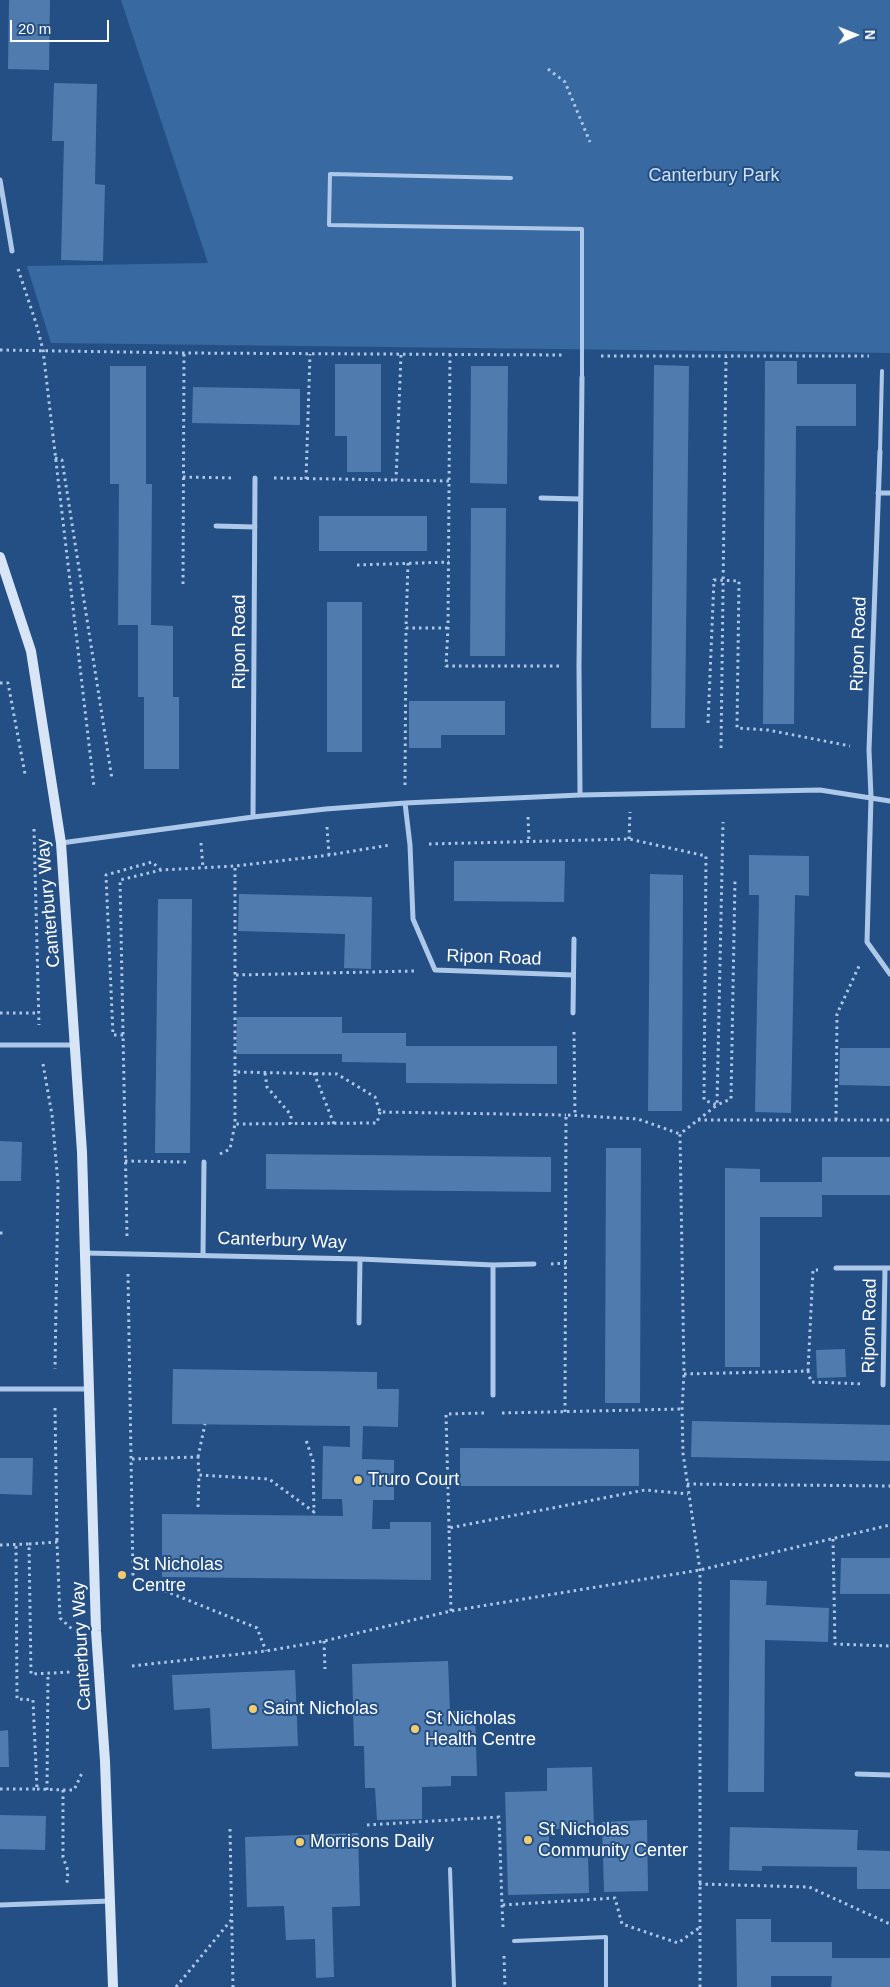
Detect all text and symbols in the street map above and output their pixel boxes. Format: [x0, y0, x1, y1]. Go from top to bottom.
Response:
scale bar [12, 10, 111, 42]
north arrow [830, 10, 880, 60]
text: 20 m [18, 20, 51, 37]
text: N [862, 30, 878, 40]
park label: Canterbury Park [648, 165, 780, 187]
street label: Ripon Road [229, 594, 251, 690]
street label: Ripon Road [847, 596, 871, 692]
street label: Canterbury Way [33, 838, 65, 968]
street label: Ripon Road [446, 946, 542, 970]
street label: Canterbury Way [217, 1228, 347, 1254]
street label: Ripon Road [858, 1278, 882, 1374]
place label: Truro Court [368, 1469, 459, 1491]
marker: Truro Court [352, 1474, 364, 1486]
place label: St Nicholas Centre [132, 1554, 223, 1596]
marker: St Nicholas Centre [116, 1569, 128, 1581]
street label: Canterbury Way [68, 1581, 96, 1711]
place label: Saint Nicholas [263, 1698, 378, 1720]
marker: Saint Nicholas [247, 1703, 259, 1715]
place label: St Nicholas Health Centre [425, 1708, 536, 1750]
marker: St Nicholas Health Centre [409, 1723, 421, 1735]
place label: St Nicholas Community Center [538, 1819, 688, 1862]
place label: Morrisons Daily [310, 1831, 434, 1853]
marker: St Nicholas Community Center [522, 1834, 534, 1846]
marker: Morrisons Daily [294, 1836, 306, 1848]

